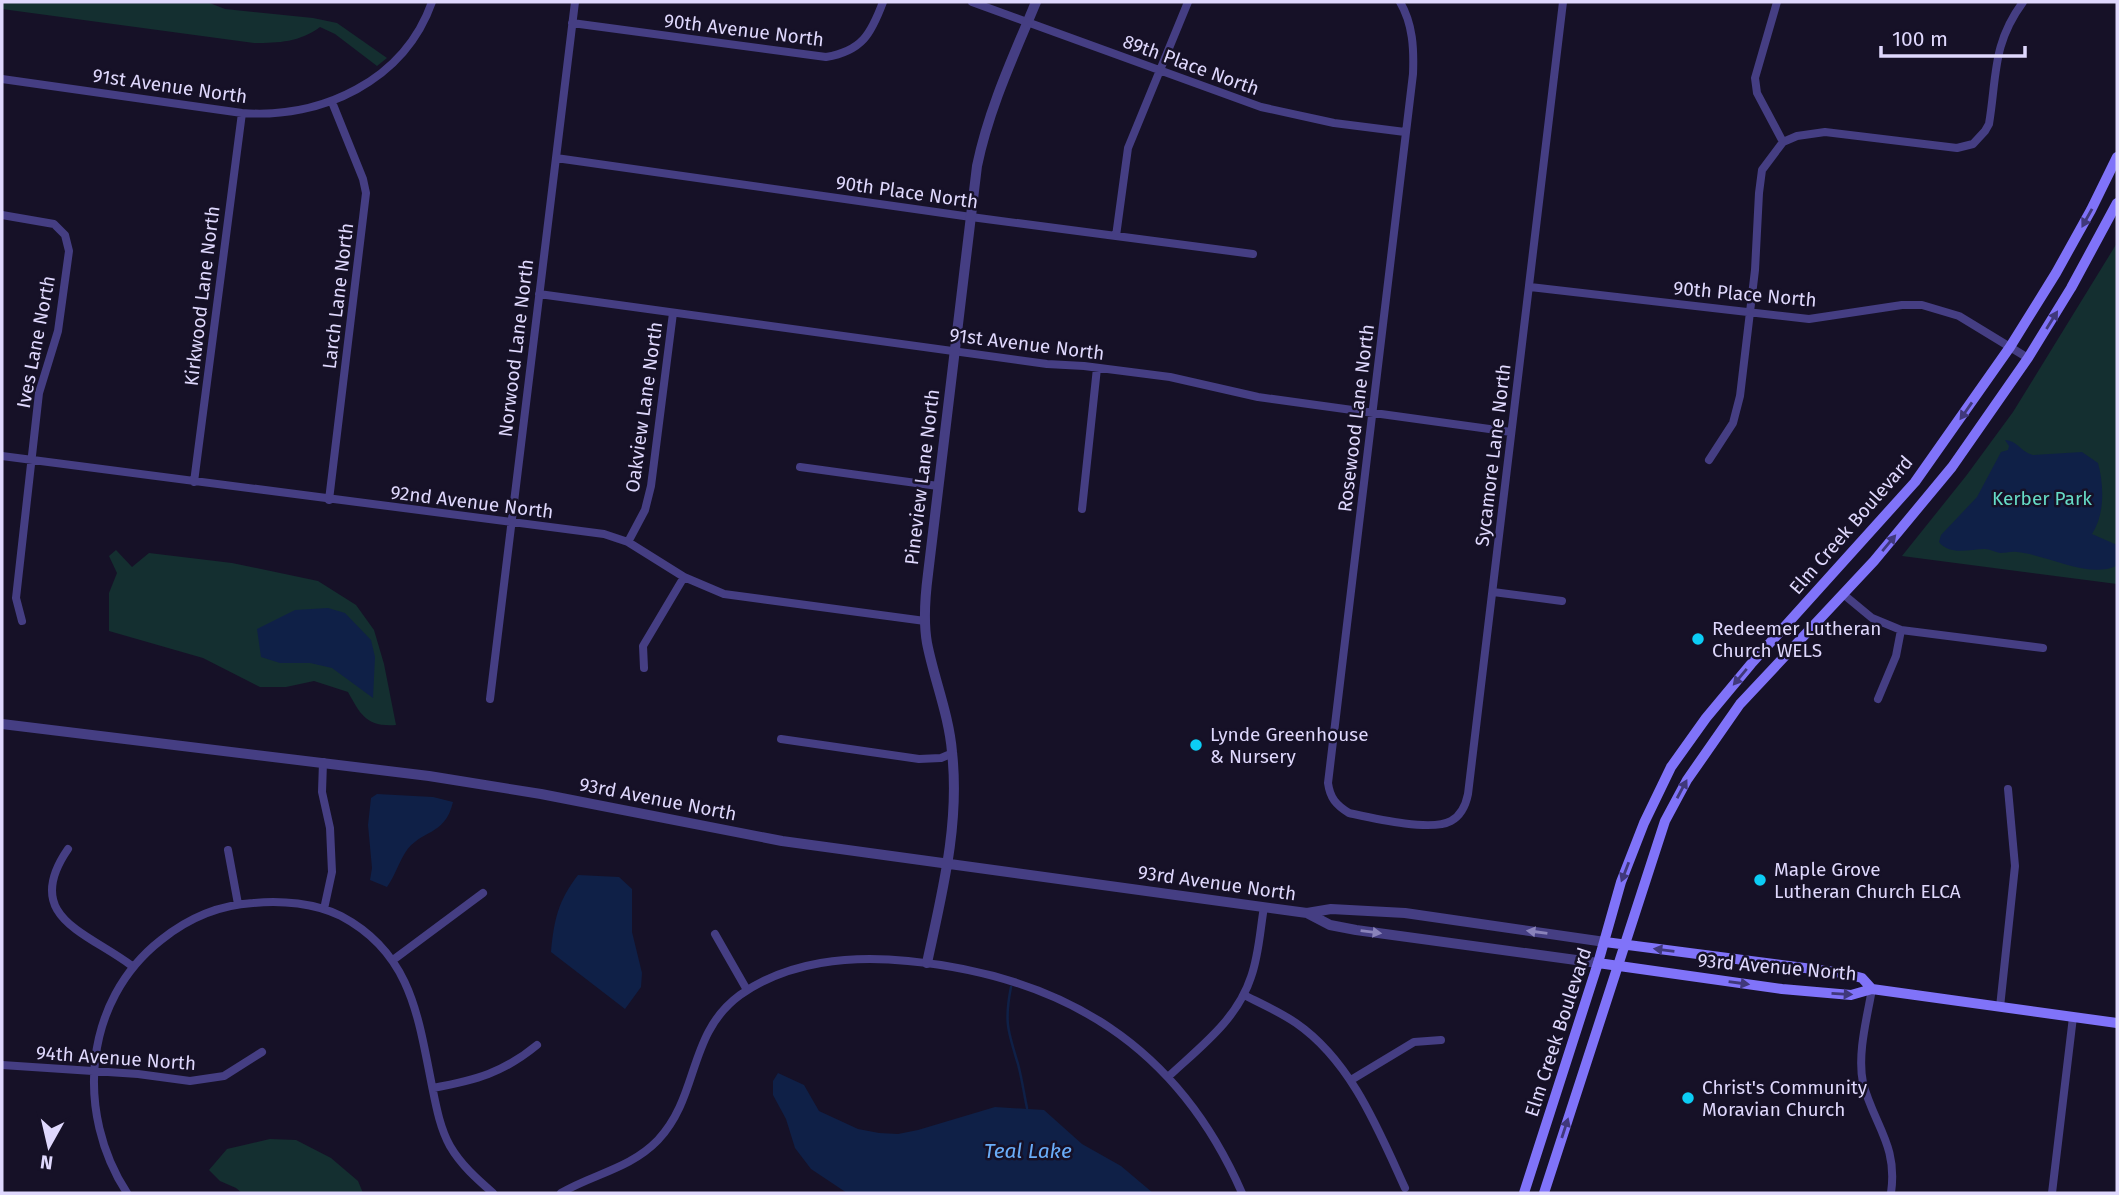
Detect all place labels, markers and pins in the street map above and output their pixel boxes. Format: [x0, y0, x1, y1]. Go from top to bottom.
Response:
place label: Redeemer Lutheran Church WELS [1712, 617, 1881, 662]
marker: Redeemer Lutheran Church WELS [1690, 631, 1706, 647]
place label: Lynde Greenhouse & Nursery [1210, 723, 1369, 768]
marker: Lynde Greenhouse & Nursery [1188, 737, 1204, 753]
place label: Maple Grove Lutheran Church ELCA [1774, 858, 1961, 903]
marker: Maple Grove Lutheran Church ELCA [1752, 872, 1768, 888]
place label: Christ's Community Moravian Church [1702, 1076, 1868, 1121]
marker: Christ's Community Moravian Church [1680, 1090, 1696, 1106]

